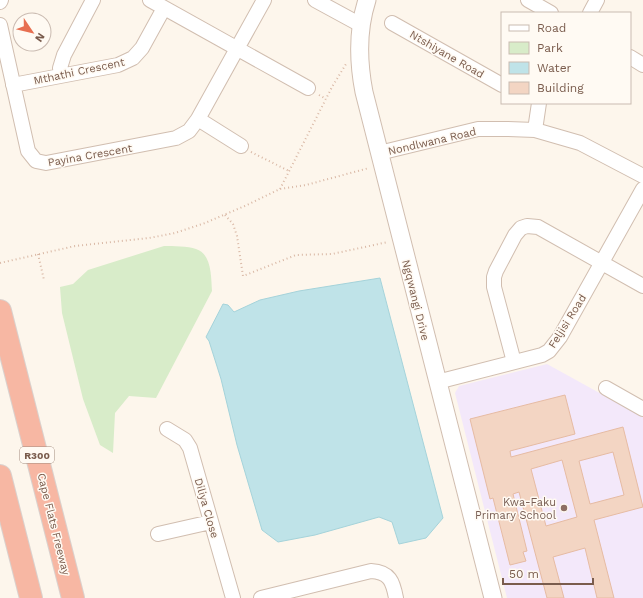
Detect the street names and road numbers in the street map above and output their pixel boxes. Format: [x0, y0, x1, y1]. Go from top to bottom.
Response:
street label: Ntshiyane Road [407, 28, 486, 81]
street label: Mthathi Crescent [32, 55, 126, 87]
street label: Nondlwana Road [387, 125, 477, 158]
street label: Payina Crescent [47, 142, 134, 169]
street label: Ngqwangi Drive [399, 258, 432, 342]
street label: Feljisi Road [546, 292, 589, 351]
road number: R300 [20, 447, 54, 463]
street label: Cape Flats Freeway [35, 472, 73, 577]
street label: Diliya Close [192, 477, 221, 540]

